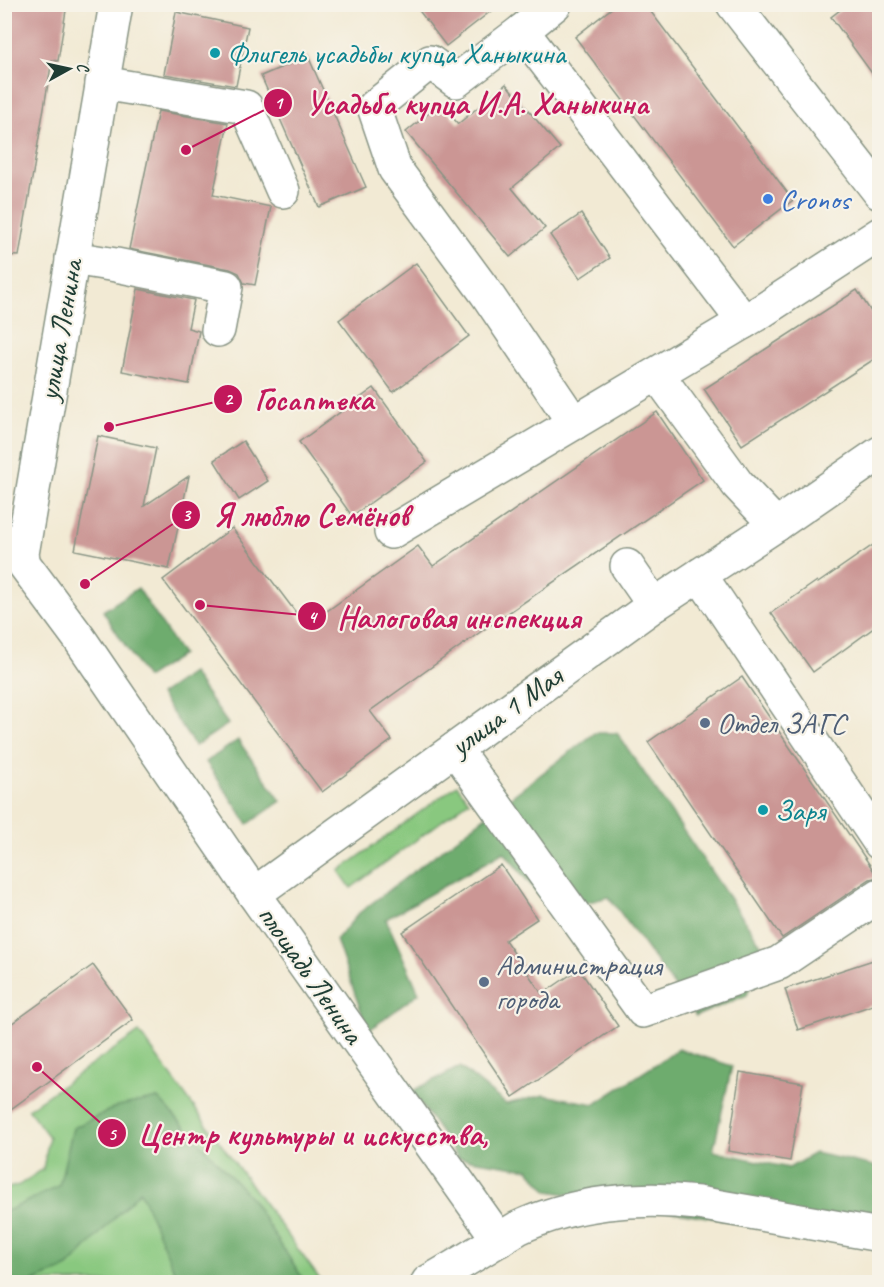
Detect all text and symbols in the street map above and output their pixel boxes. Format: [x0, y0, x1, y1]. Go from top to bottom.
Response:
place label: Флигель усадьбы купца Ханыкина [227, 34, 567, 72]
north arrow [39, 39, 99, 99]
marker: Флигель усадьбы купца Ханыкина [208, 46, 222, 60]
text: С [72, 62, 94, 74]
callout: Усадьба купца И.А. Ханыкина [263, 78, 662, 128]
text: Усадьба купца И.А. Ханыкина [306, 83, 650, 124]
text: 1 [274, 92, 284, 114]
place label: Cronos [780, 180, 853, 218]
marker: Cronos [761, 192, 775, 206]
street label: улица Ленина [29, 254, 92, 405]
callout: Госаптека [213, 374, 385, 424]
text: Госаптека [255, 379, 376, 420]
text: 2 [224, 388, 234, 410]
callout: Я люблю Семёнов [171, 490, 420, 540]
text: Я люблю Семёнов [213, 495, 414, 536]
text: 3 [182, 504, 192, 526]
callout: Налоговая инспекция [297, 591, 591, 641]
text: Налоговая инспекция [337, 597, 583, 638]
text: 4 [308, 606, 318, 628]
street label: улица 1 Мая [441, 656, 572, 766]
place label: Отдел ЗАГС [717, 704, 849, 742]
marker: Отдел ЗАГС [698, 716, 712, 730]
place label: Заря [775, 791, 828, 829]
marker: Заря [756, 803, 770, 817]
street label: площадь Ленина [249, 897, 374, 1052]
place label: Администрация города [496, 946, 664, 1018]
marker: Администрация города [477, 975, 491, 989]
callout: Центр культуры и искусства, [97, 1108, 499, 1158]
text: Центр культуры и искусства, [138, 1114, 488, 1155]
text: 5 [108, 1123, 118, 1145]

